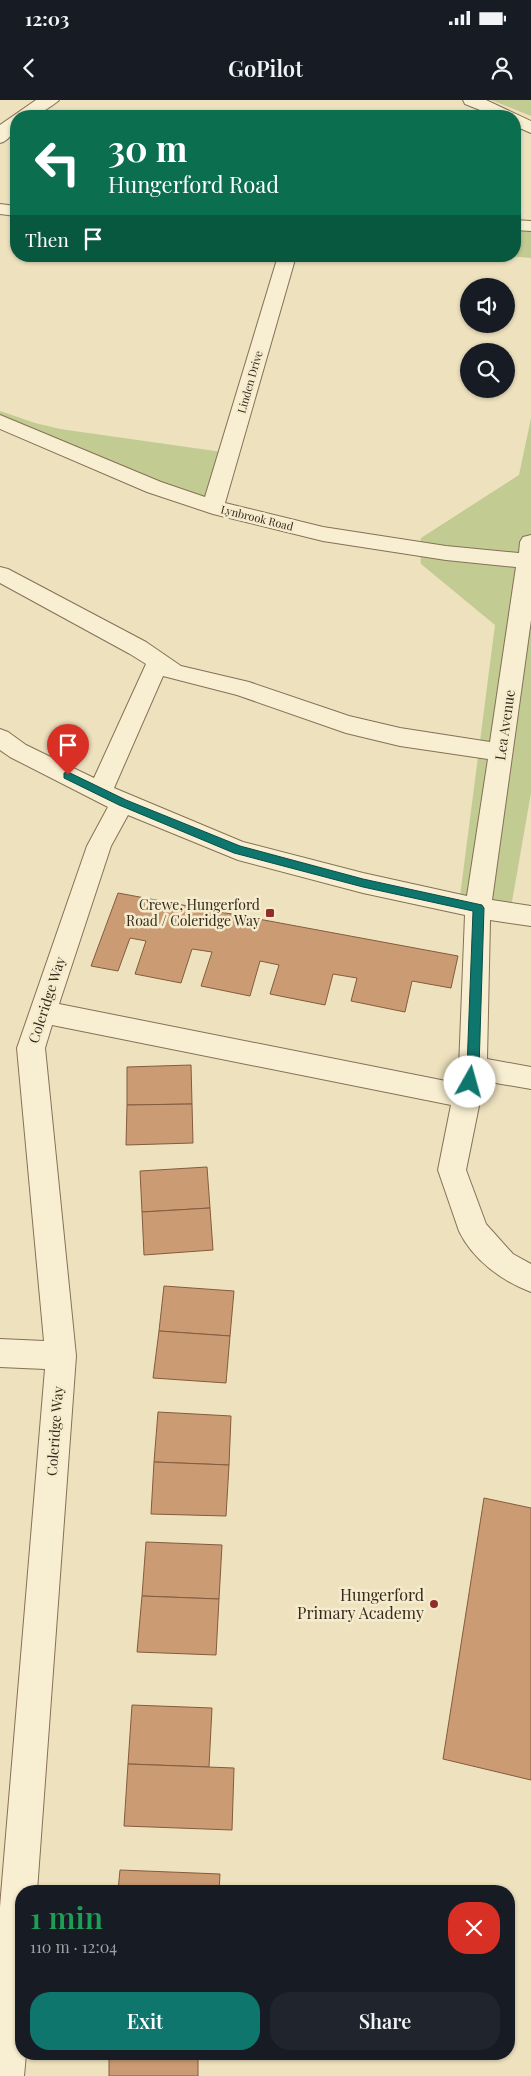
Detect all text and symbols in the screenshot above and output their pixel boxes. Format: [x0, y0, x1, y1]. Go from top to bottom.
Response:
text: 12:03 [25, 5, 69, 31]
text: GoPilot [228, 53, 303, 83]
icon: back [15, 54, 43, 82]
icon: person [488, 54, 516, 82]
text: 30 m [108, 124, 188, 171]
icon: left [25, 130, 90, 195]
text: Hungerford Road [108, 169, 279, 199]
icon: arrive [79, 225, 107, 253]
text: Then [25, 226, 69, 252]
map controls [460, 278, 515, 398]
button: sound [460, 278, 515, 333]
button: search [460, 343, 515, 398]
street label: Linden Drive [233, 348, 266, 415]
street label: Lynbrook Road [219, 501, 296, 534]
street label: Lea Avenue [490, 688, 519, 762]
pin [47, 724, 89, 775]
icon: arrive [54, 731, 82, 759]
place label: Crewe, Hungerford Road / Coleridge Way [126, 895, 260, 930]
marker: Crewe, Hungerford Road / Coleridge Way [264, 907, 276, 919]
street label: Coleridge Way [24, 954, 69, 1046]
position arrow [443, 1055, 495, 1107]
street label: Coleridge Way [42, 1385, 67, 1476]
place label: Hungerford Primary Academy [297, 1584, 424, 1623]
marker: Hungerford Primary Academy [428, 1598, 440, 1610]
text: 1 min [30, 1897, 103, 1937]
button: close [448, 1902, 500, 1954]
text: 110 m · 12:04 [30, 1936, 117, 1957]
button: Exit [30, 1992, 260, 2050]
button: Share [270, 1992, 500, 2050]

